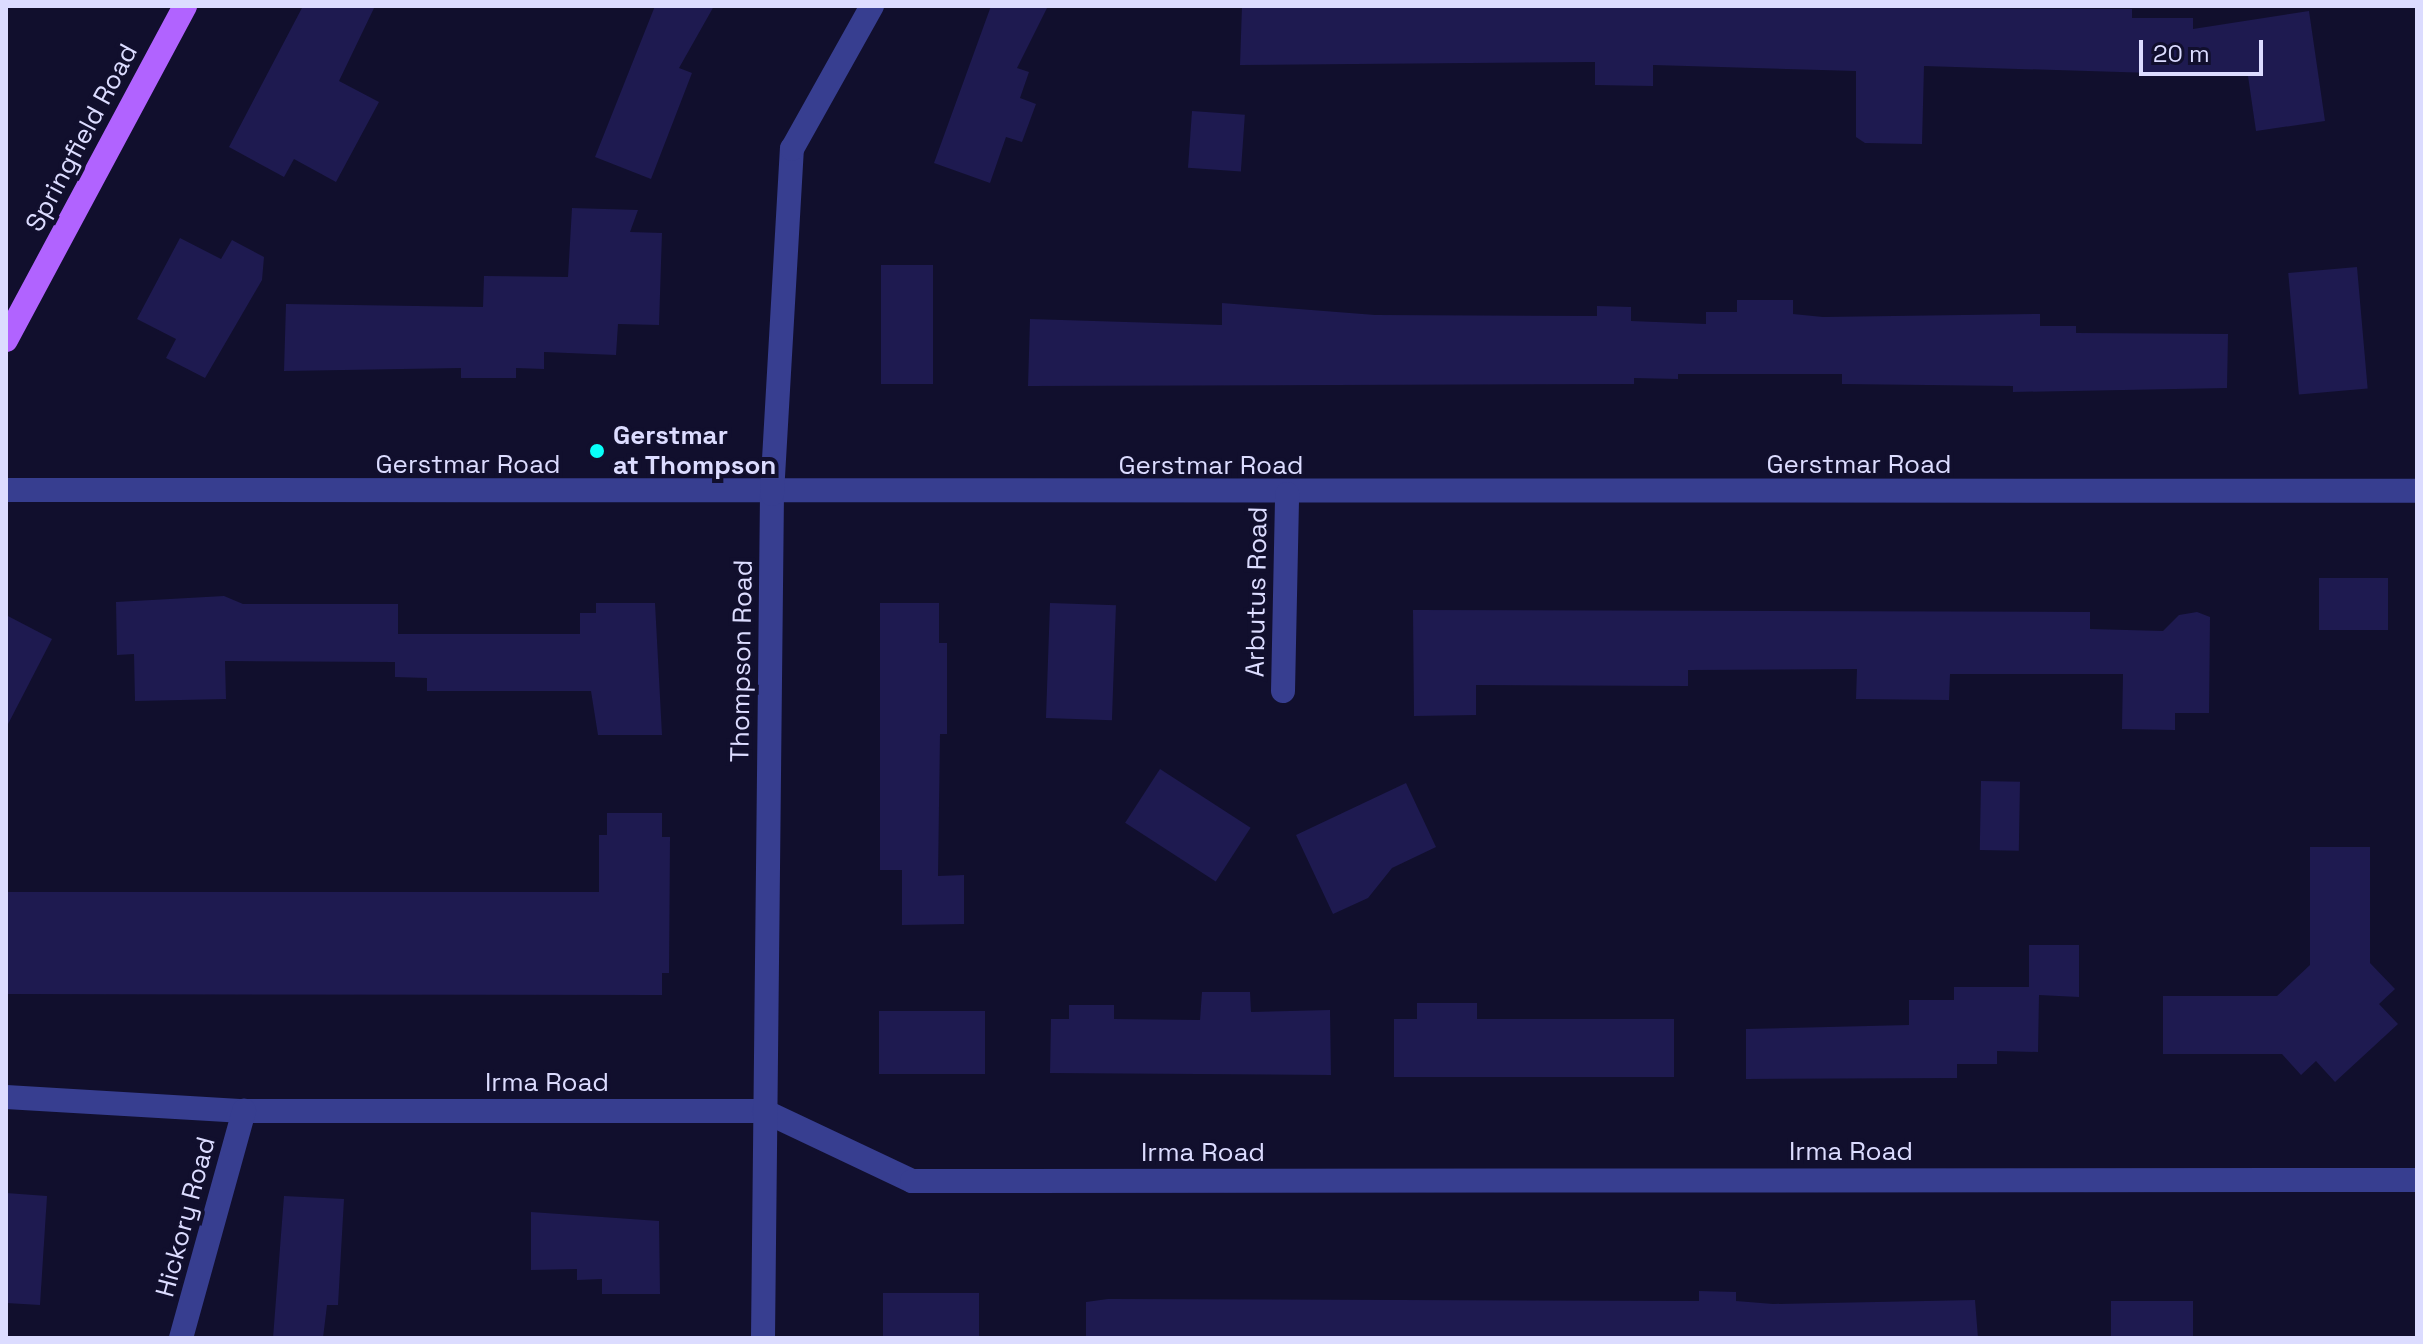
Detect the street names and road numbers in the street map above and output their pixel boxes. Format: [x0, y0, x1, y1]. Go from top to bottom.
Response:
street label: Springfield Road [19, 39, 145, 237]
street label: Gerstmar Road [375, 449, 561, 481]
street label: Gerstmar Road [1766, 449, 1952, 481]
street label: Gerstmar Road [1118, 450, 1304, 482]
street label: Arbutus Road [1240, 506, 1274, 678]
street label: Thompson Road [725, 559, 759, 763]
street label: Irma Road [485, 1067, 609, 1099]
street label: Hickory Road [150, 1133, 222, 1301]
street label: Irma Road [1789, 1136, 1913, 1168]
street label: Irma Road [1141, 1137, 1265, 1169]

